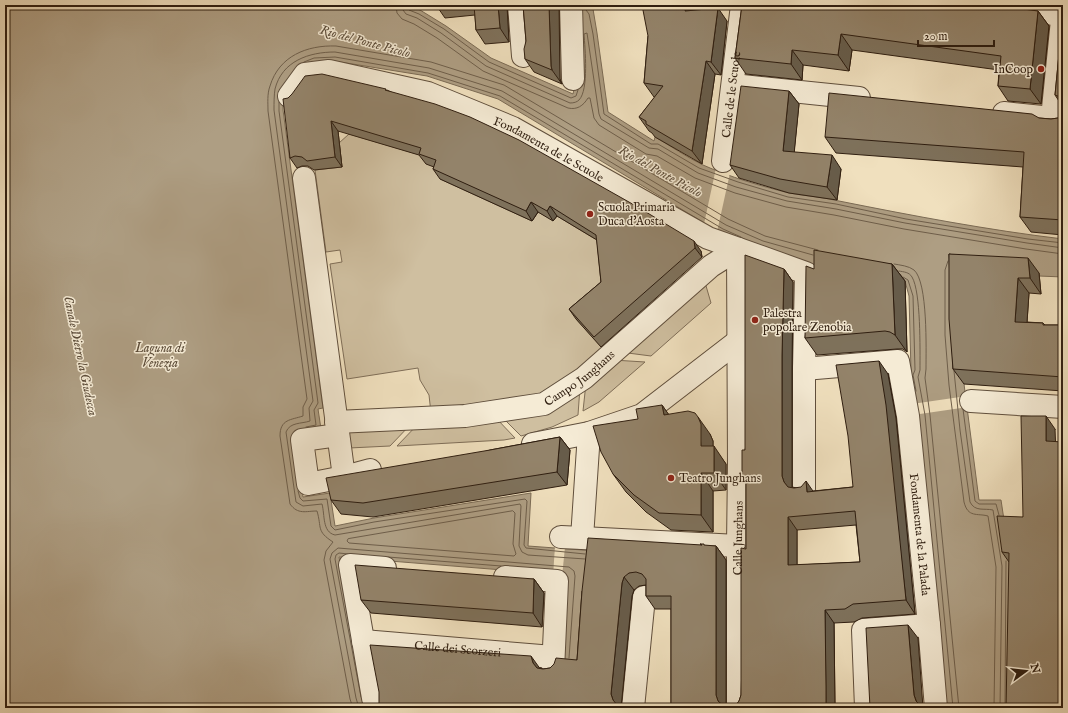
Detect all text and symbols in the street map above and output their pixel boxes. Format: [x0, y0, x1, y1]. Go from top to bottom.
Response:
water label: Rio del Ponte Picolo [318, 22, 412, 62]
scale bar [918, 22, 994, 48]
text: 20 m [924, 29, 947, 44]
street label: Calle de le Scuole [718, 50, 744, 139]
place label: InCoop [993, 62, 1033, 78]
marker: InCoop [1036, 64, 1046, 74]
street label: Fondamenta de le Scuole [491, 113, 607, 185]
water label: Rio del Ponte Picolo [615, 142, 705, 202]
place label: Scuola Primaria Duca d'Aosta [598, 200, 676, 229]
marker: Scuola Primaria Duca d'Aosta [585, 209, 595, 219]
water label: Canale Dietro la Giudecca [59, 295, 101, 418]
place label: Palestra popolare Zenobia [763, 306, 852, 336]
marker: Palestra popolare Zenobia [750, 315, 760, 325]
water label: Laguna di Venezia [134, 340, 186, 372]
street label: Campo Junghans [541, 347, 618, 409]
place label: Teatro Junghans [679, 471, 761, 487]
marker: Teatro Junghans [666, 473, 676, 483]
street label: Fondamenta de la Palada [906, 473, 934, 597]
street label: Calle Junghans [730, 501, 747, 575]
street label: Calle dei Scorzeri [414, 638, 502, 660]
north arrow [1006, 651, 1046, 691]
text: N [1026, 661, 1043, 676]

